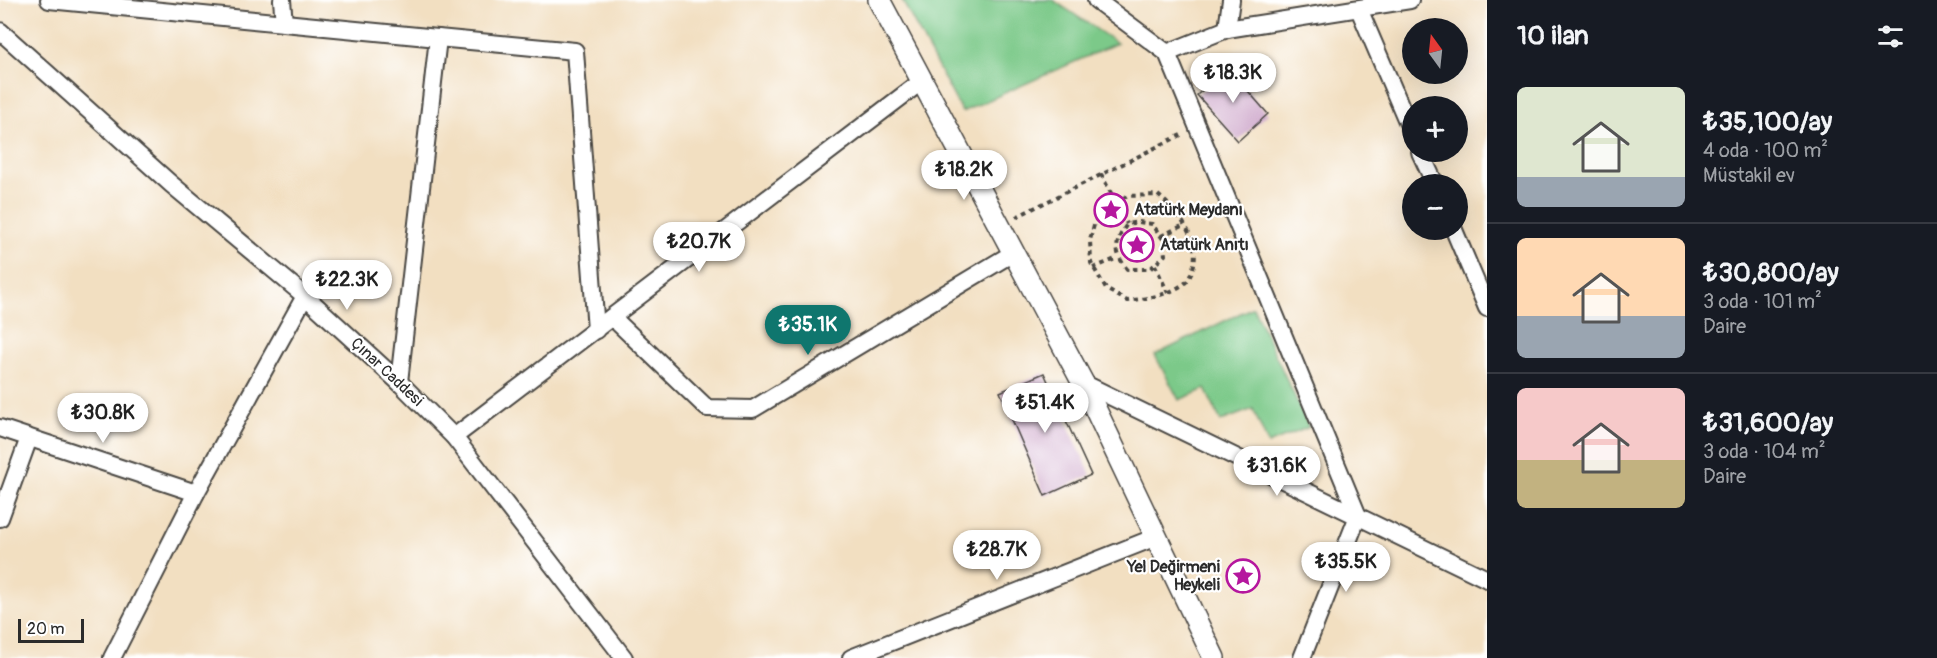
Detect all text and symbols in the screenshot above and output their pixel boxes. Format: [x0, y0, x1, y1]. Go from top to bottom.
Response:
north arrow [1402, 18, 1468, 84]
map controls [1402, 18, 1468, 240]
text: 10 ilan [1517, 20, 1589, 52]
icon: filters [1874, 20, 1907, 53]
pin: ₺18.3K [1184, 53, 1282, 104]
text: ₺18.3K [1204, 60, 1262, 85]
button: + [1402, 96, 1468, 162]
text: ₺35,100/ay [1703, 106, 1832, 138]
icon: home [1565, 111, 1637, 183]
text: 4 oda · 100 m² [1703, 138, 1828, 163]
pin: ₺18.2K [915, 150, 1013, 201]
text: ₺18.2K [935, 157, 993, 182]
text: Müstakil ev [1703, 163, 1795, 188]
button: − [1402, 174, 1468, 240]
place icon: Atatürk Meydanı [1093, 192, 1129, 228]
place label: Atatürk Meydanı [1134, 200, 1243, 220]
pin: ₺20.7K [650, 222, 748, 273]
place icon: Atatürk Anıtı [1119, 227, 1155, 263]
text: ₺20.7K [667, 229, 731, 254]
place label: Atatürk Anıtı [1160, 235, 1249, 255]
text: ₺30,800/ay [1703, 257, 1839, 289]
pin: ₺22.3K [298, 260, 396, 311]
icon: home [1565, 262, 1637, 334]
text: ₺22.3K [316, 267, 378, 292]
text: 3 oda · 101 m² [1703, 289, 1822, 314]
pin: ₺35.1K [759, 305, 857, 356]
text: ₺35.1K [779, 312, 837, 337]
text: Daire [1703, 314, 1746, 339]
street label: Çınar Caddesi [347, 333, 428, 411]
pin: ₺51.4K [996, 383, 1094, 434]
text: ₺51.4K [1016, 390, 1074, 415]
pin: ₺30.8K [54, 393, 152, 444]
text: ₺30.8K [71, 400, 135, 425]
text: ₺31,600/ay [1703, 407, 1833, 439]
icon: home [1565, 412, 1637, 484]
text: 3 oda · 104 m² [1703, 439, 1826, 464]
pin: ₺31.6K [1228, 446, 1326, 497]
text: ₺31.6K [1247, 453, 1307, 478]
text: Daire [1703, 464, 1746, 489]
pin: ₺28.7K [948, 530, 1046, 581]
text: ₺28.7K [967, 537, 1027, 562]
pin: ₺35.5K [1297, 542, 1395, 593]
text: ₺35.5K [1315, 549, 1377, 574]
place label: Yel Değirmeni Heykeli [1126, 557, 1220, 595]
place icon: Yel Değirmeni Heykeli [1225, 558, 1261, 594]
scale bar [18, 616, 84, 644]
text: 20 m [27, 619, 65, 639]

